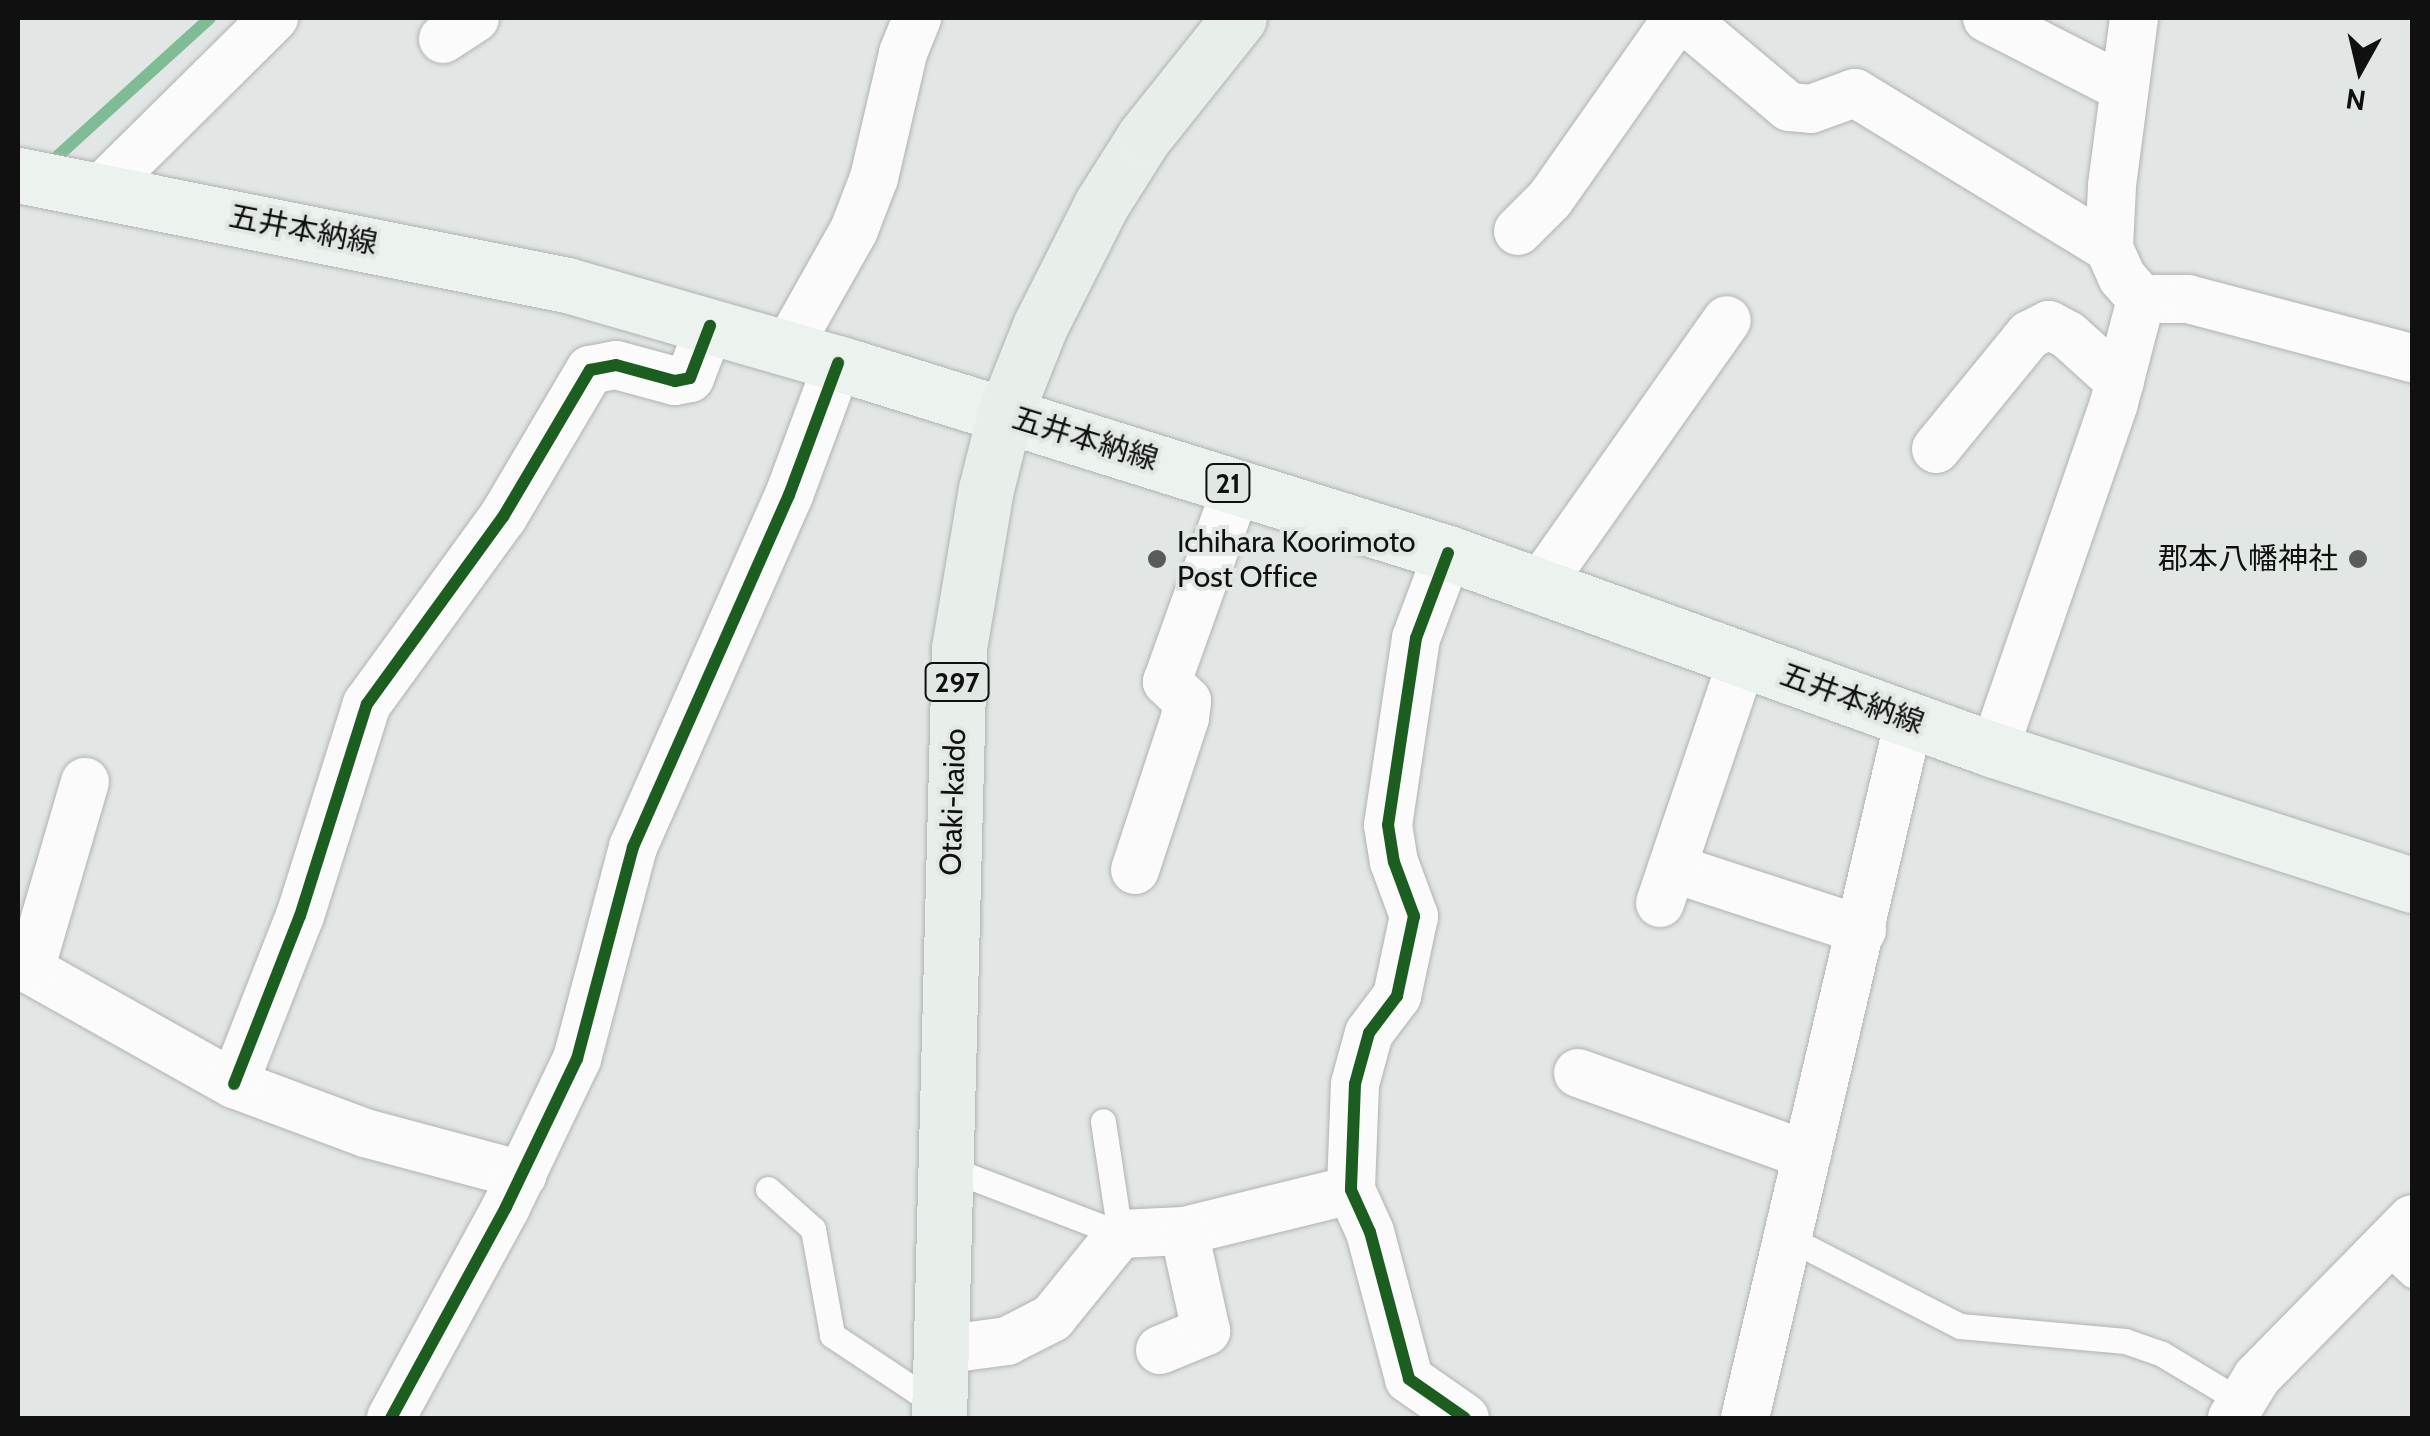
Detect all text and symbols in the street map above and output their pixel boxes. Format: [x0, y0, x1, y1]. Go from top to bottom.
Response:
north arrow [2310, 20, 2410, 120]
text: N [2344, 81, 2368, 118]
street label: 五井本納線 [226, 198, 380, 262]
street label: 五井本納線 [1008, 400, 1162, 478]
road number: 21 [1203, 460, 1253, 506]
place label: Ichihara Koorimoto Post Office [1177, 524, 1415, 594]
place label: 郡本八幡神社 [2158, 541, 2338, 577]
marker: Ichihara Koorimoto Post Office [1146, 548, 1168, 570]
marker: 郡本八幡神社 [2347, 548, 2369, 570]
street label: 五井本納線 [1775, 656, 1929, 742]
road number: 297 [924, 659, 990, 705]
street label: Otaki-kaido [932, 728, 974, 876]

